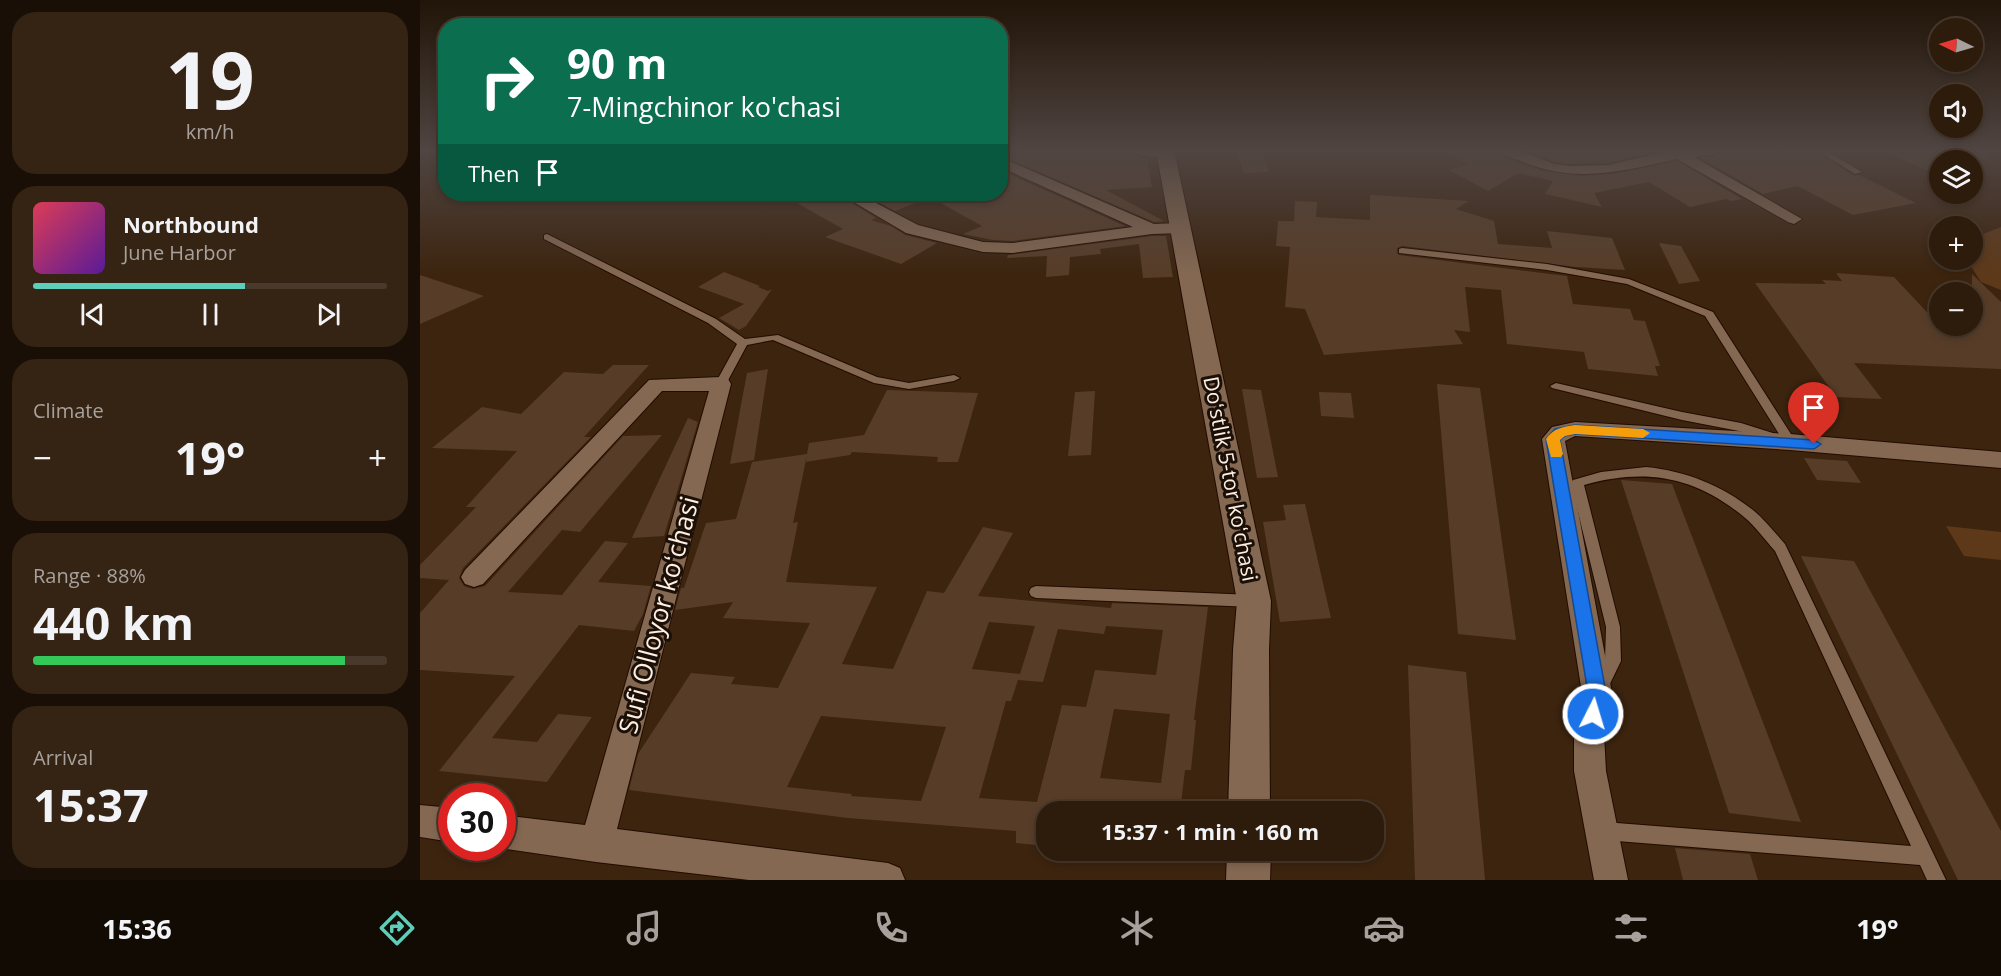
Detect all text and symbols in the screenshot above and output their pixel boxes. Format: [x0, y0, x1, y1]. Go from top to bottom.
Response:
north arrow [1929, 18, 1983, 72]
map controls [1929, 18, 1983, 336]
text: 19 [165, 26, 255, 132]
text: 90 m [567, 34, 667, 91]
icon: right [468, 42, 546, 120]
button: sound [1929, 84, 1983, 138]
text: 7-Mingchinor ko'chasi [567, 88, 841, 125]
text: km/h [186, 118, 234, 145]
button: layers [1929, 150, 1983, 204]
icon: arrive [531, 156, 564, 189]
text: Then [468, 158, 519, 188]
text: Northbound [123, 209, 259, 239]
button: + [1929, 216, 1983, 270]
text: June Harbor [123, 239, 236, 266]
button: − [1929, 282, 1983, 336]
icon: previous [76, 298, 109, 331]
icon: pause [194, 298, 227, 331]
icon: next [312, 298, 345, 331]
street label: Doʻstlik 5-tor koʻchasi [1197, 374, 1265, 584]
pin [1788, 382, 1839, 444]
icon: arrive [1797, 391, 1830, 424]
text: Climate [33, 397, 104, 424]
text: 19° [175, 427, 245, 488]
text: − [33, 435, 52, 480]
text: + [368, 435, 387, 480]
street label: Sufi Olloyor koʻchasi [609, 492, 707, 737]
text: Range · 88% [33, 562, 146, 589]
text: 440 km [33, 592, 194, 653]
position arrow [1561, 682, 1625, 746]
text: Arrival [33, 744, 93, 771]
text: 15:37 [33, 774, 149, 835]
speed limit sign: 30 [438, 783, 516, 861]
text: 15:37 · 1 min · 160 m [1101, 816, 1319, 846]
icon: directions [376, 907, 418, 949]
icon: music [623, 907, 665, 949]
icon: phone [870, 907, 912, 949]
icon: climate [1116, 907, 1158, 949]
icon: car [1363, 907, 1405, 949]
icon: filters [1610, 907, 1652, 949]
text: 15:36 [102, 910, 172, 947]
text: 19° [1856, 910, 1899, 947]

